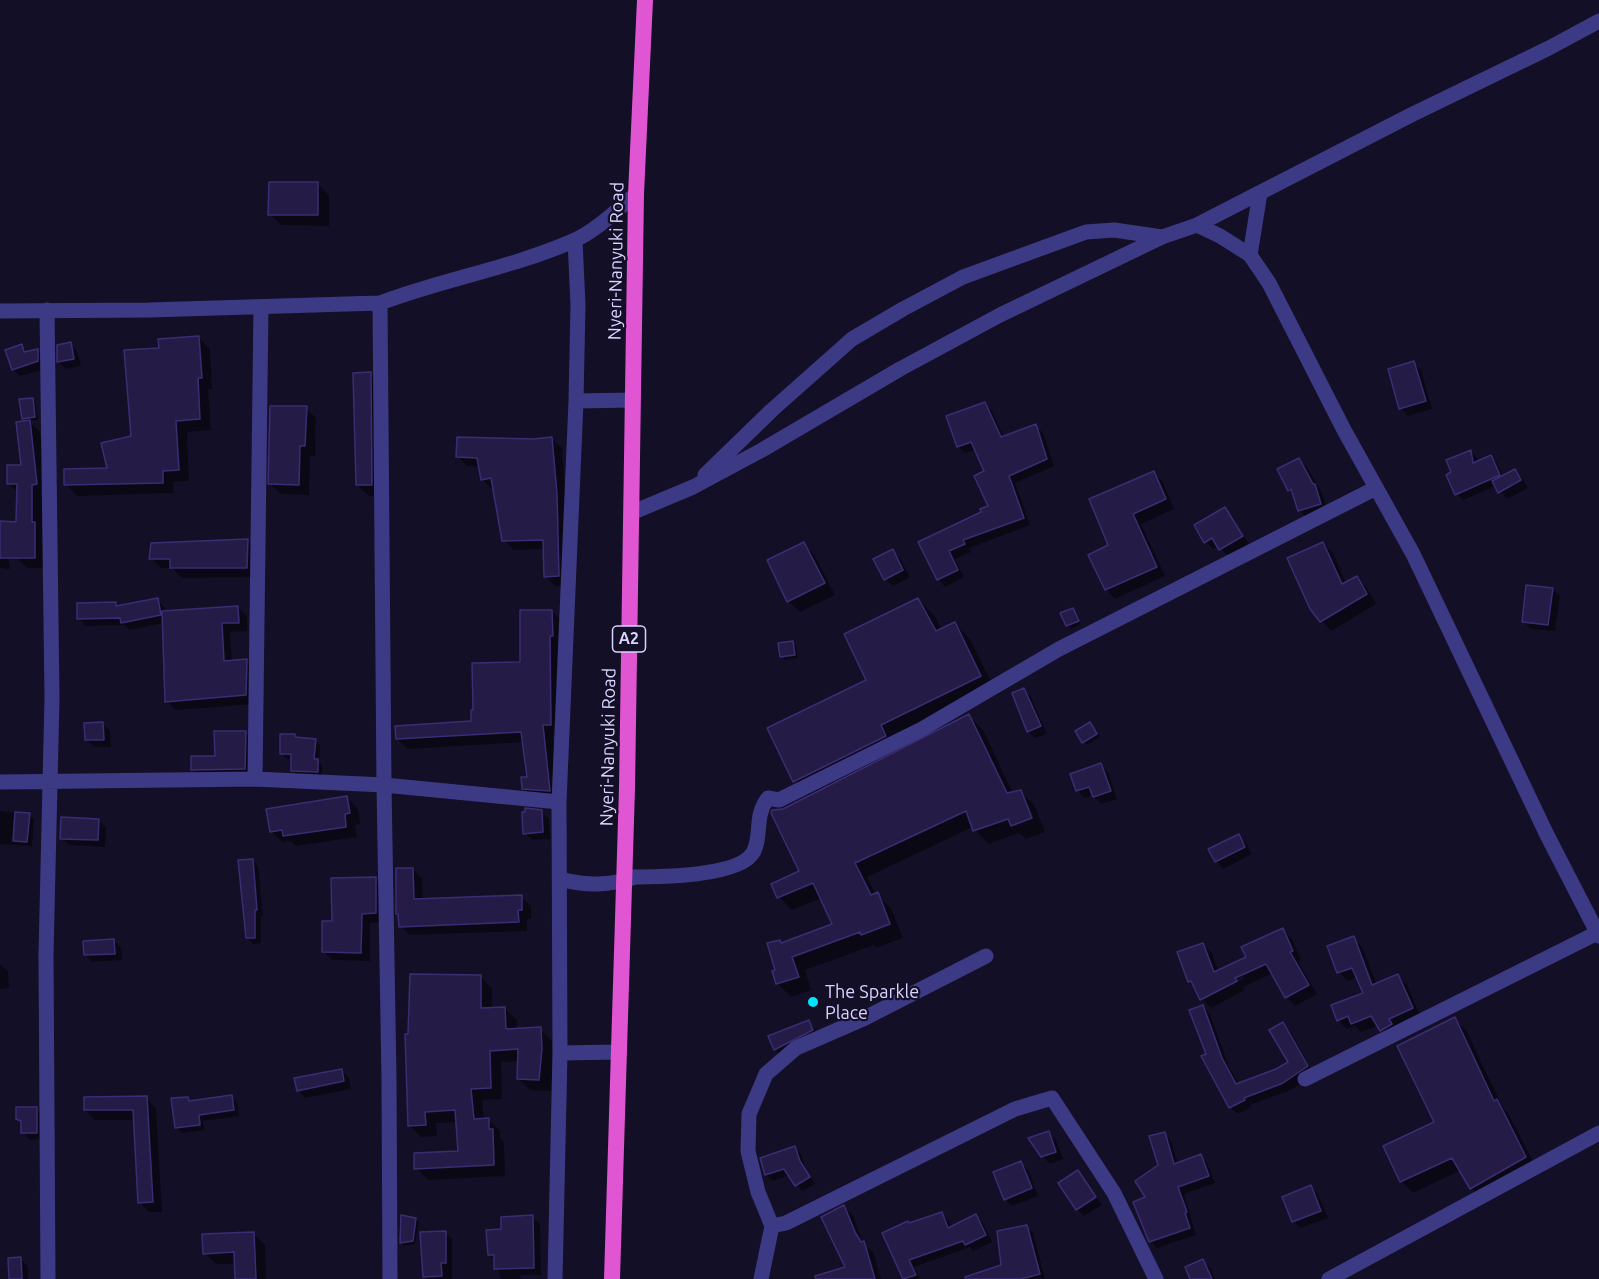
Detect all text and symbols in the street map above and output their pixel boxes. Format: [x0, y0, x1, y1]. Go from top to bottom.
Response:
street label: Nyeri-Nanyuki Road [604, 182, 628, 340]
road number: A2 [612, 626, 646, 652]
street label: Nyeri-Nanyuki Road [596, 668, 620, 826]
place label: The Sparkle Place [825, 981, 919, 1024]
marker: The Sparkle Place [806, 995, 820, 1009]

